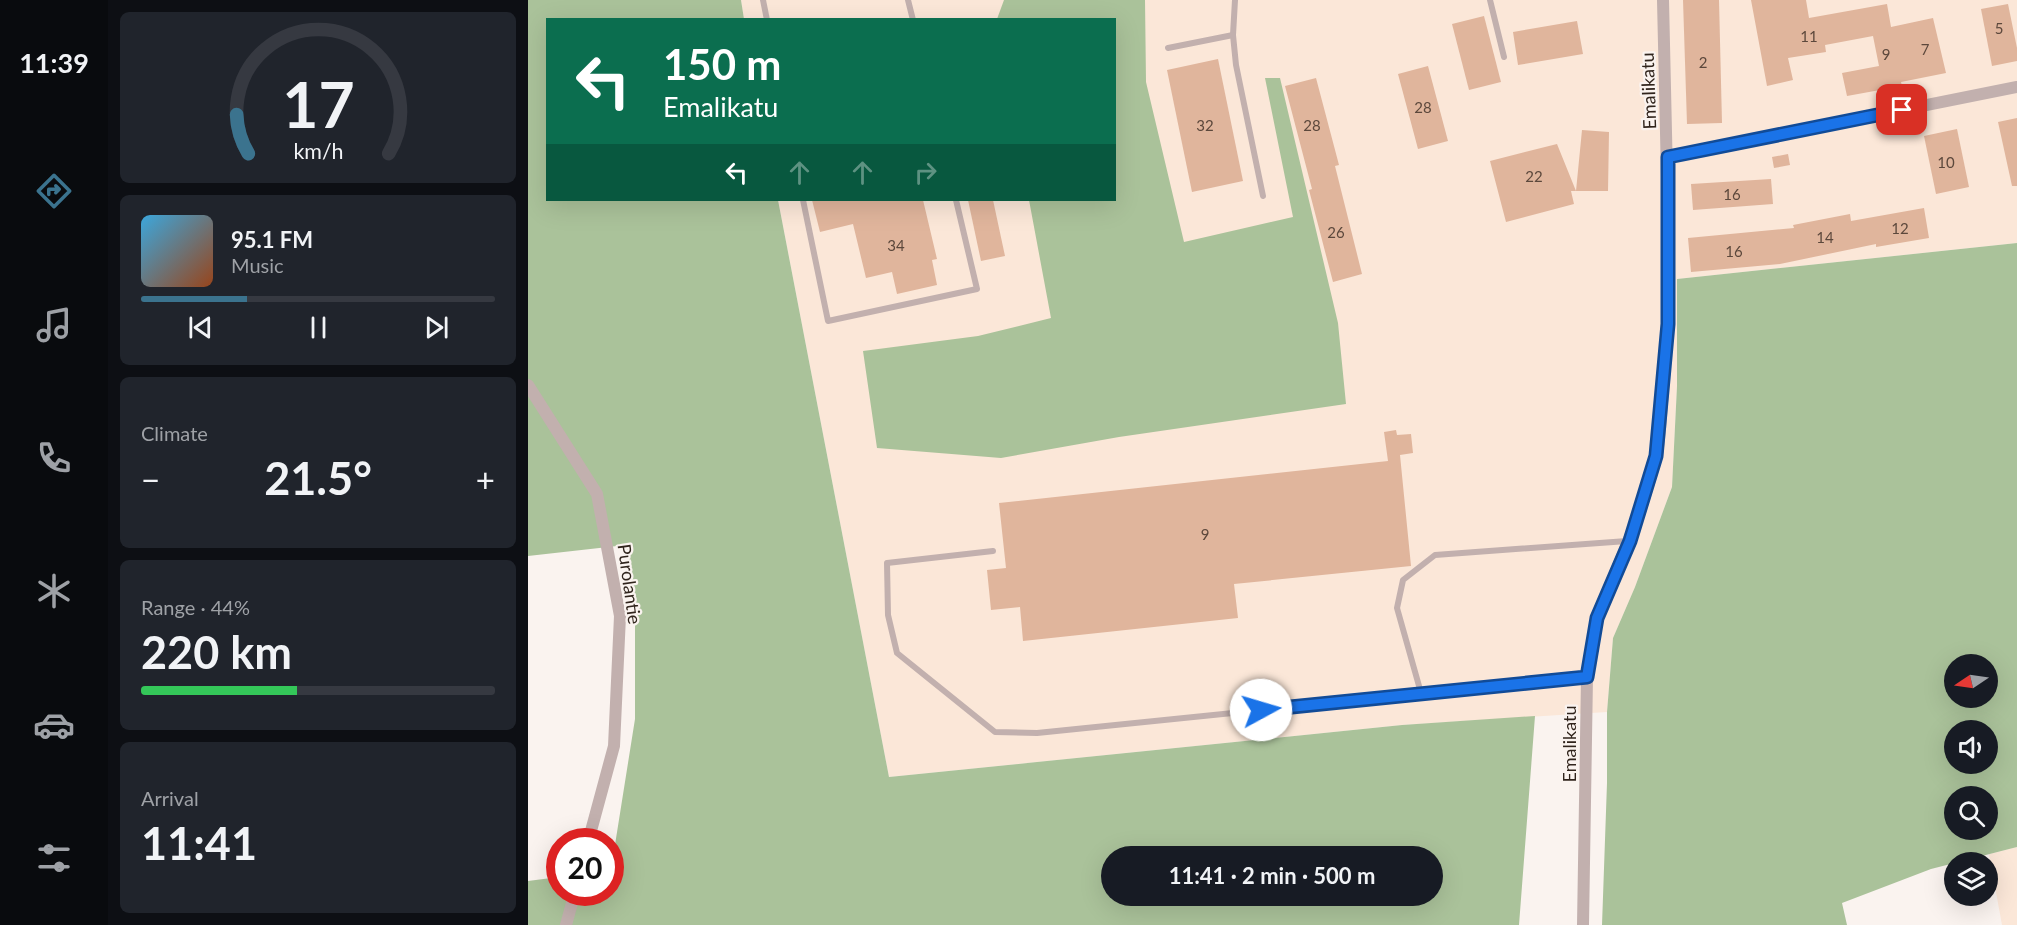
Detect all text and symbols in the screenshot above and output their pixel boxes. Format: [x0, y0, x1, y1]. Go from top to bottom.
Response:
house number: 5 [1995, 19, 2003, 37]
house number: 11 [1800, 27, 1818, 45]
text: 150 m [663, 39, 781, 89]
house number: 7 [1921, 40, 1930, 58]
icon: left [564, 42, 642, 120]
house number: 9 [1882, 45, 1890, 63]
text: 11:39 [19, 46, 89, 79]
street label: Emalikatu [1636, 52, 1660, 130]
house number: 2 [1699, 53, 1707, 71]
text: 17 [282, 66, 354, 141]
pin [1876, 84, 1927, 135]
text: Emalikatu [663, 90, 778, 123]
icon: arrive [1885, 93, 1918, 126]
house number: 28 [1414, 98, 1432, 116]
house number: 32 [1196, 116, 1214, 134]
house number: 28 [1303, 116, 1321, 134]
text: km/h [293, 139, 343, 165]
house number: 10 [1937, 153, 1955, 171]
icon: left [720, 156, 753, 189]
icon: ahead [783, 156, 816, 189]
icon: ahead [846, 156, 879, 189]
icon: right [909, 156, 942, 189]
house number: 22 [1525, 167, 1543, 185]
icon: directions [33, 170, 75, 212]
house number: 16 [1723, 185, 1741, 203]
house number: 12 [1891, 219, 1909, 237]
house number: 26 [1327, 223, 1345, 241]
text: 95.1 FM [231, 226, 313, 253]
house number: 14 [1816, 228, 1834, 246]
house number: 34 [887, 236, 905, 254]
house number: 16 [1725, 242, 1743, 260]
text: Music [231, 253, 284, 277]
icon: music [33, 304, 75, 346]
icon: previous [184, 311, 217, 344]
icon: pause [302, 311, 335, 344]
icon: next [420, 311, 453, 344]
text: Climate [141, 421, 208, 445]
icon: phone [33, 437, 75, 479]
text: 21.5° [264, 451, 372, 505]
text: − [141, 459, 160, 499]
text: + [476, 459, 495, 499]
house number: 9 [1201, 525, 1209, 543]
street label: Purolantie [613, 542, 647, 626]
icon: climate [33, 570, 75, 612]
text: Range · 44% [141, 595, 250, 619]
text: 220 km [141, 625, 292, 679]
north arrow [1944, 654, 1998, 708]
map controls [1944, 654, 1998, 906]
position arrow [1229, 678, 1293, 742]
icon: car [33, 704, 75, 746]
street label: Emalikatu [1558, 706, 1580, 782]
button: sound [1944, 720, 1998, 774]
text: Arrival [141, 786, 199, 810]
button: search [1944, 786, 1998, 840]
text: 11:41 [141, 816, 257, 870]
speed limit sign: 20 [546, 828, 624, 906]
icon: filters [33, 837, 75, 879]
button: layers [1944, 852, 1998, 906]
text: 11:41 · 2 min · 500 m [1169, 862, 1375, 889]

